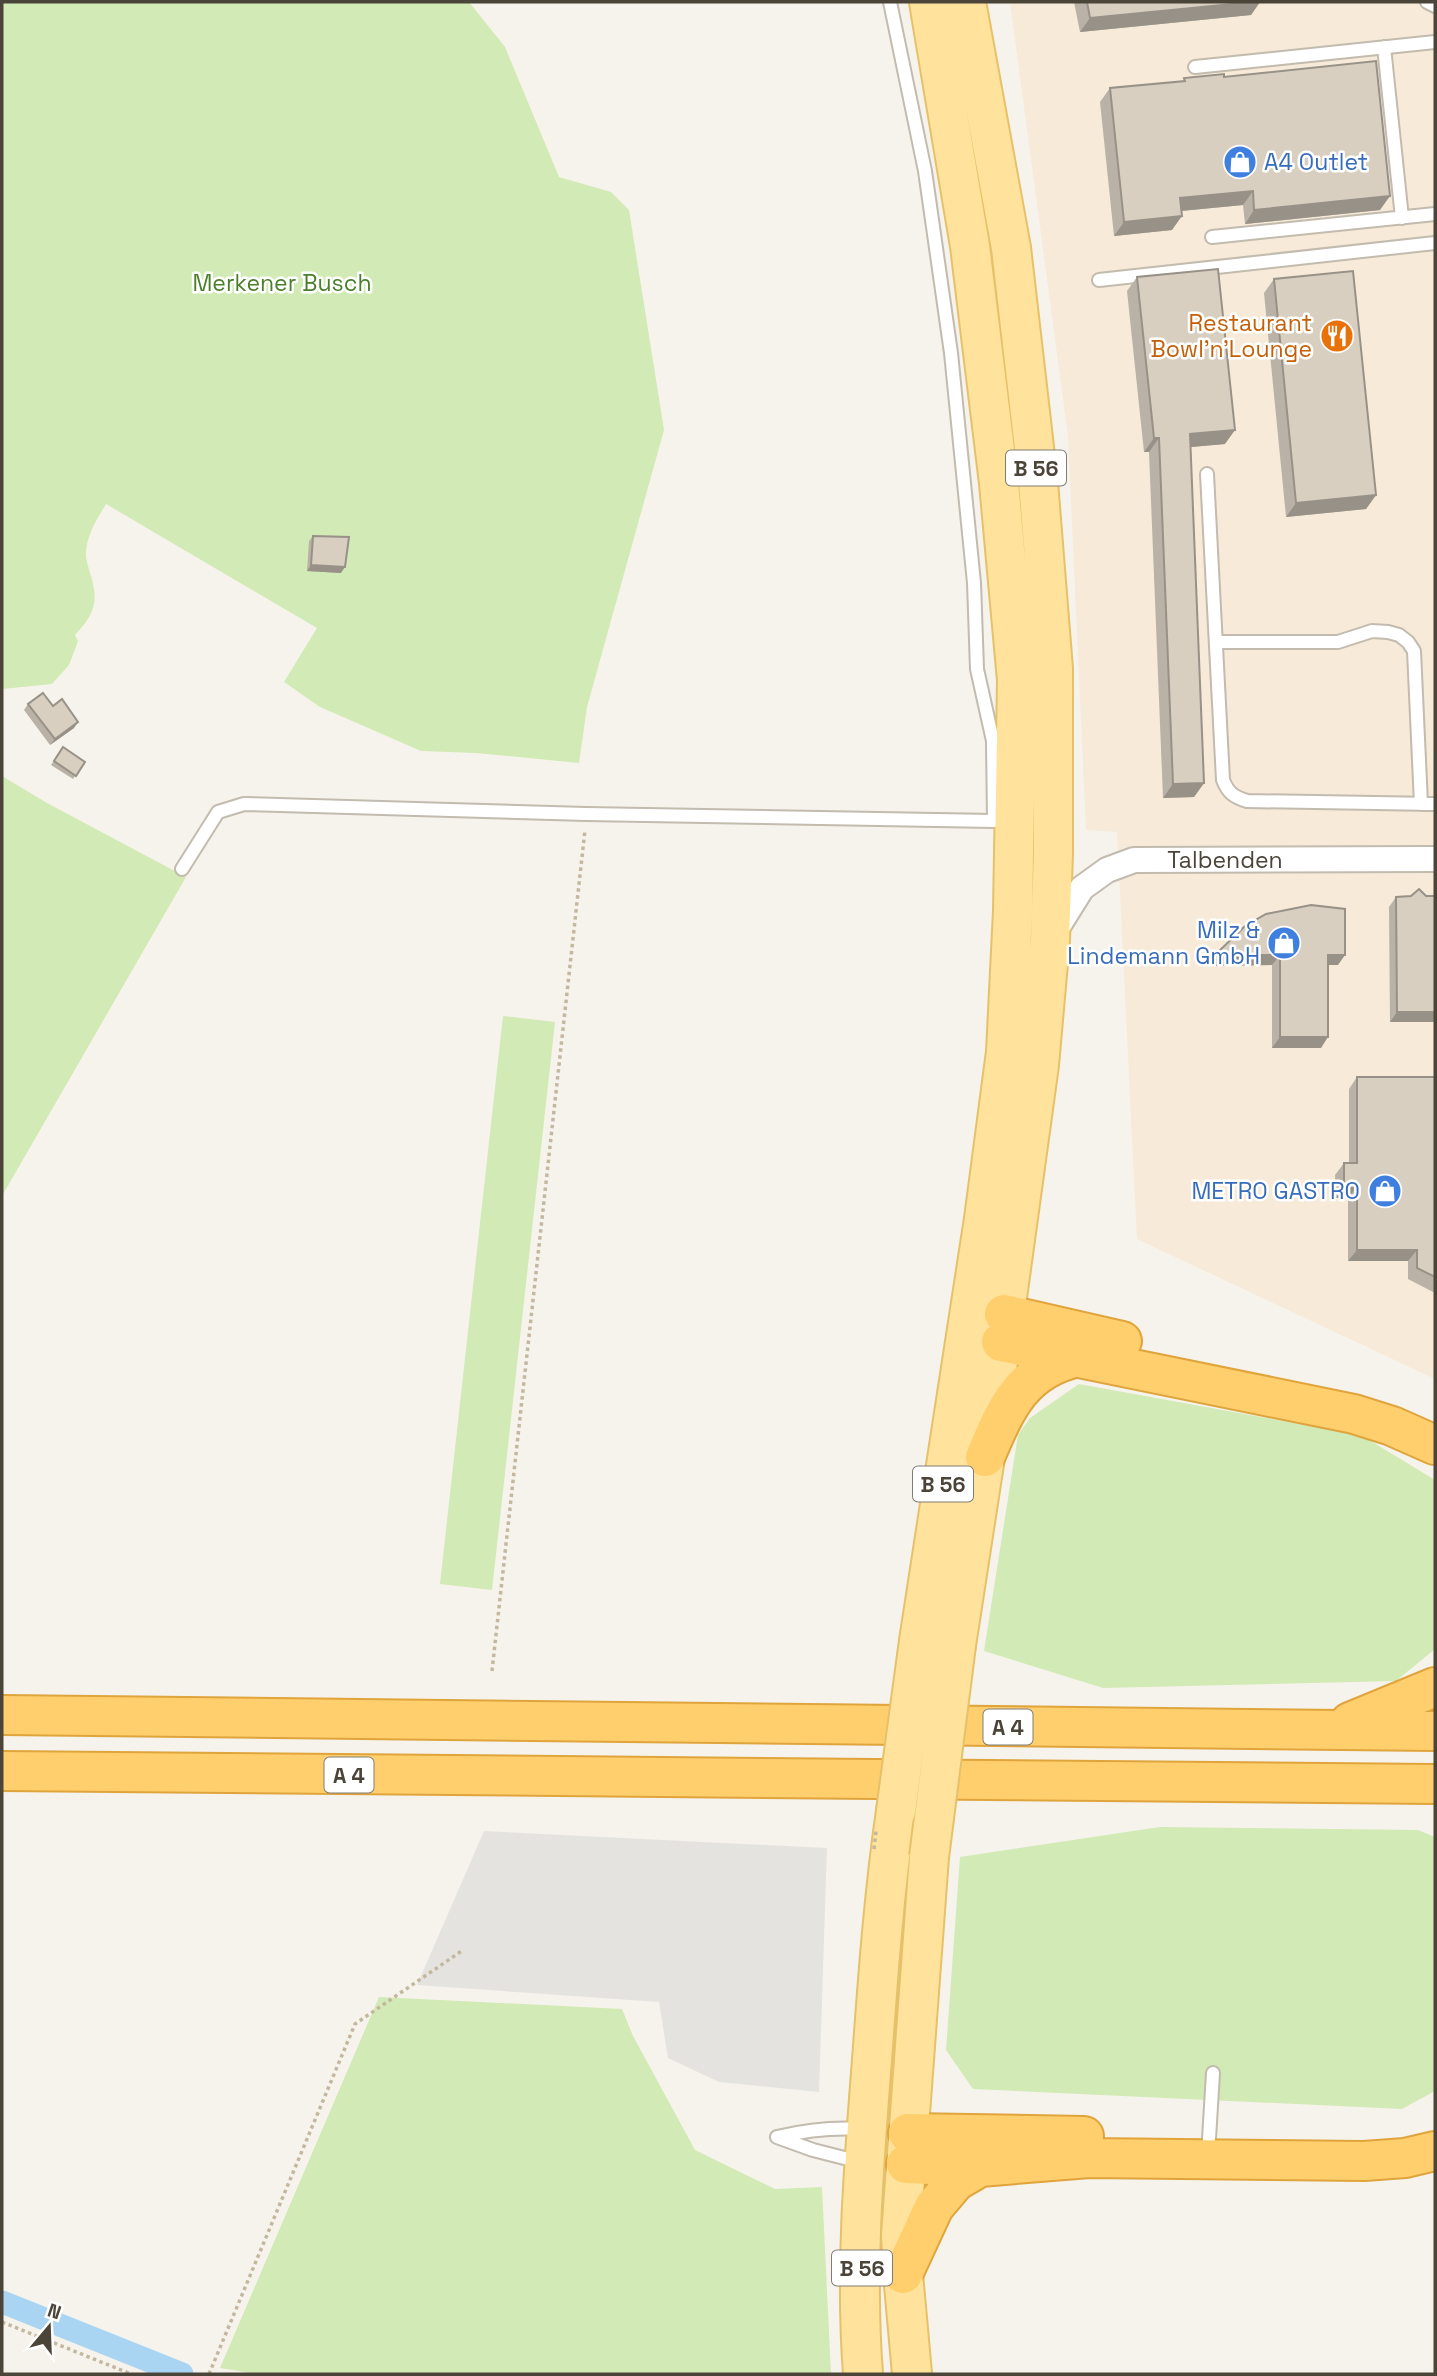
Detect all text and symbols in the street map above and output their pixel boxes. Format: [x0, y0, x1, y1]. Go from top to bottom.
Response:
shop icon: A4 Outlet [1221, 143, 1259, 181]
place label: A4 Outlet [1264, 147, 1368, 177]
park label: Merkener Busch [192, 268, 372, 298]
place label: Restaurant Bowl'n'Lounge [1151, 308, 1312, 364]
restaurant icon: Restaurant Bowl'n'Lounge [1318, 317, 1356, 355]
road number: B 56 [1006, 450, 1066, 486]
street label: Talbenden [1167, 845, 1283, 875]
place label: Milz & Lindemann GmbH [1067, 915, 1260, 971]
shop icon: Milz & Lindemann GmbH [1265, 924, 1303, 962]
shop icon: METRO GASTRO [1366, 1172, 1404, 1210]
place label: METRO GASTRO [1191, 1176, 1360, 1206]
road number: B 56 [913, 1466, 973, 1502]
road number: A 4 [984, 1710, 1032, 1744]
road number: A 4 [324, 1758, 374, 1792]
road number: B 56 [832, 2250, 892, 2286]
north arrow [14, 2292, 84, 2362]
text: N [44, 2298, 64, 2325]

